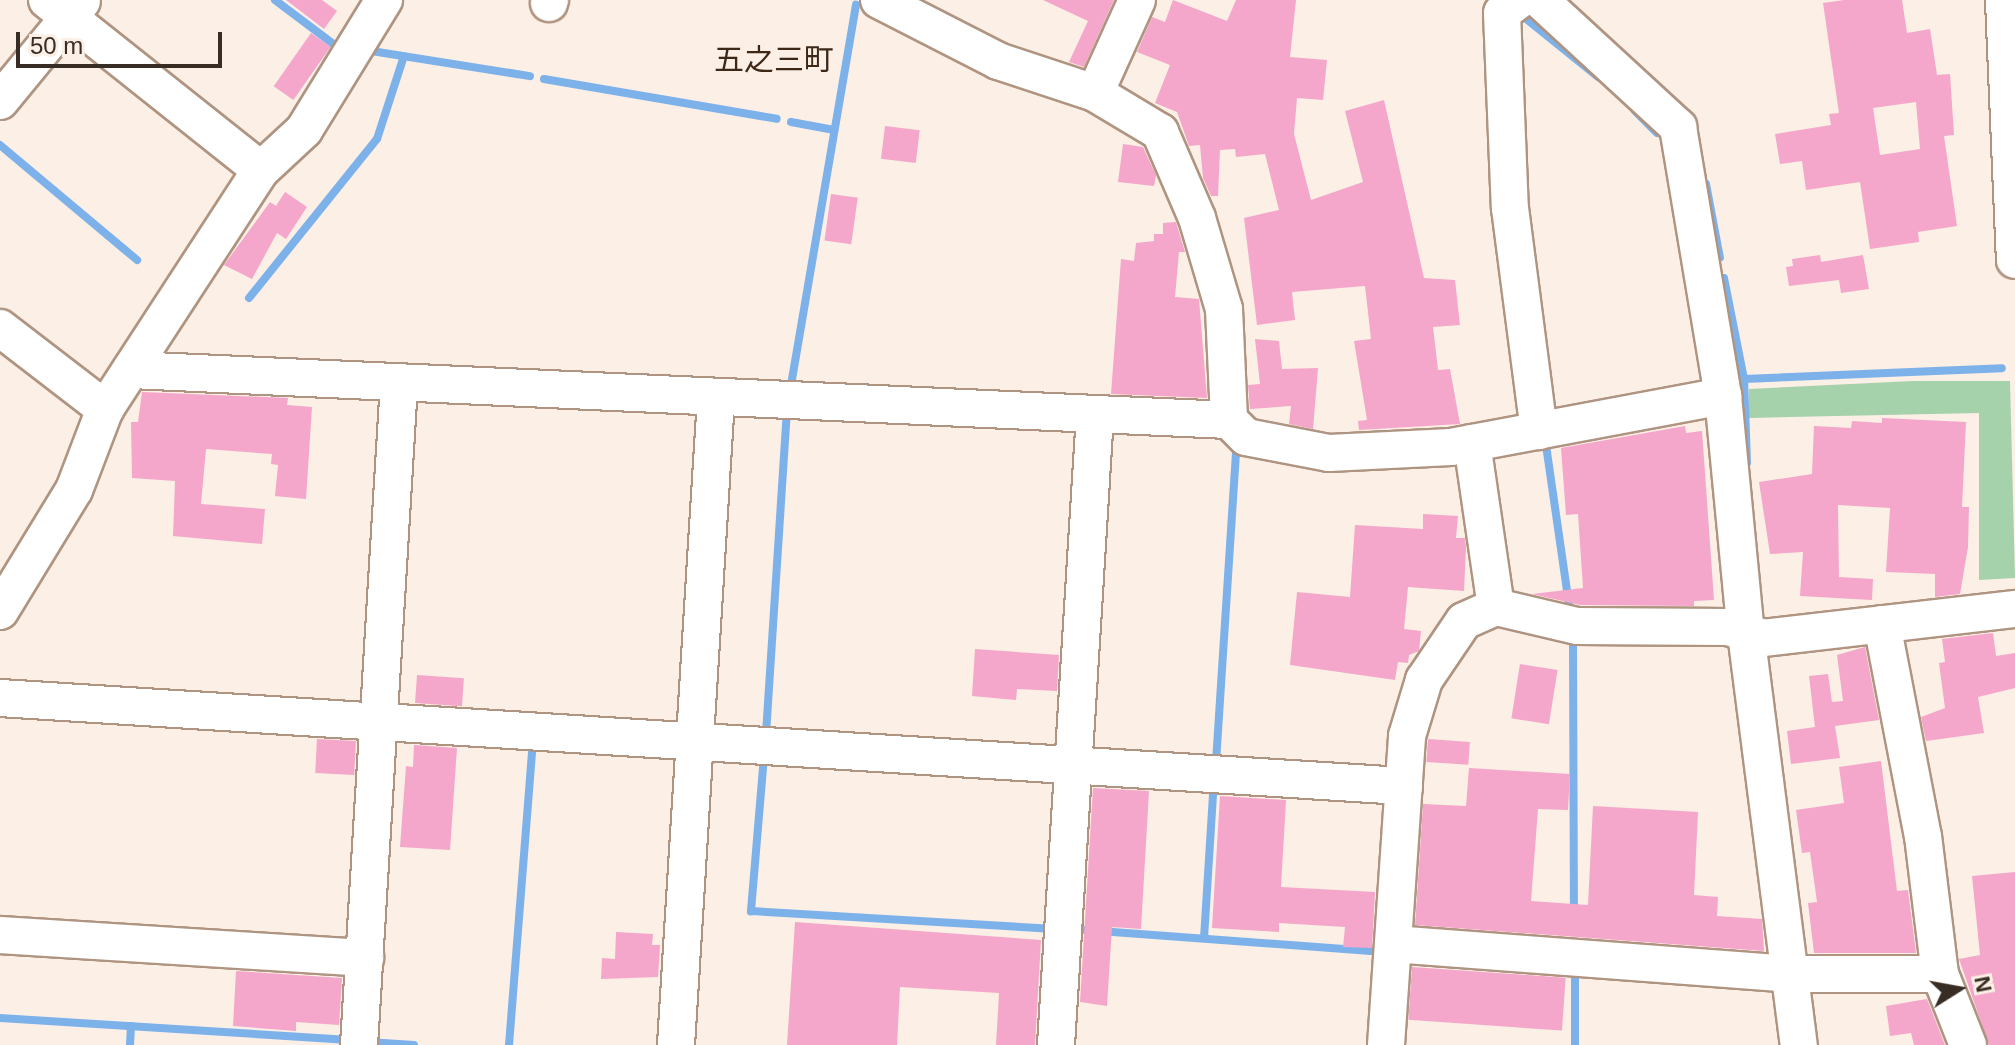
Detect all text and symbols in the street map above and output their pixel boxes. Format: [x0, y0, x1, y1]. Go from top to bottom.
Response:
scale bar [20, 16, 226, 66]
text: 50 m [30, 32, 83, 59]
district label: 五之三町 [714, 42, 834, 78]
north arrow [1919, 949, 1999, 1029]
text: N [1969, 974, 1997, 995]

